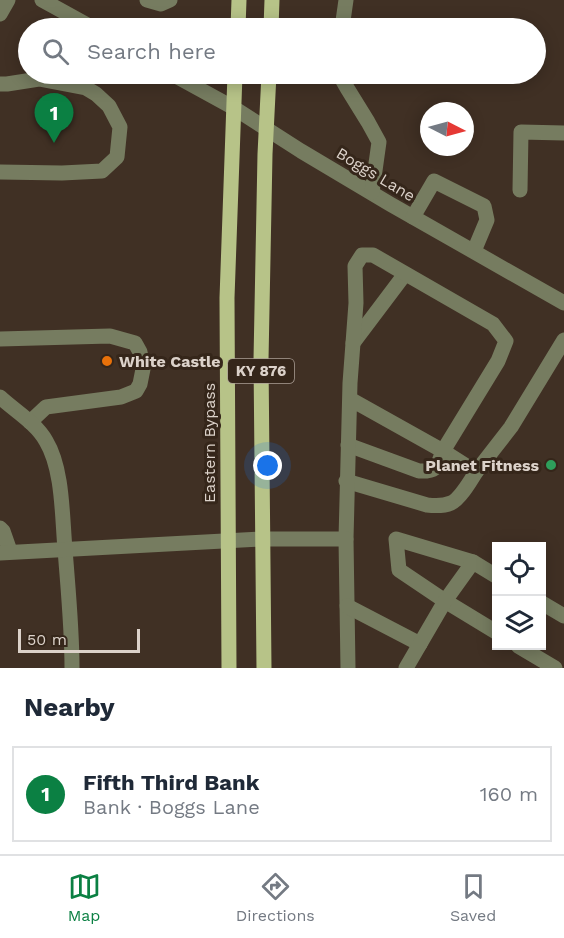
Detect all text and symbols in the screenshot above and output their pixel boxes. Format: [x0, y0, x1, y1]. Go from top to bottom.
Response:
search box [18, 18, 546, 84]
icon: search [39, 35, 72, 68]
text: Search here [87, 39, 216, 64]
pin: 1 [34, 94, 74, 143]
north arrow [420, 102, 474, 156]
street label: Boggs Lane [333, 143, 419, 205]
place label: White Castle [119, 352, 221, 371]
marker: White Castle [100, 354, 114, 368]
road number: KY 876 [228, 359, 294, 383]
street label: Eastern Bypass [200, 383, 219, 503]
your location [253, 451, 282, 480]
place label: Planet Fitness [425, 456, 539, 475]
marker: Planet Fitness [544, 458, 558, 472]
map controls [492, 542, 546, 650]
button: locate [492, 542, 546, 596]
button: layers [492, 596, 546, 650]
scale bar [18, 626, 140, 654]
text: 50 m [27, 630, 67, 649]
text: Nearby [24, 692, 115, 722]
text: Fifth Third Bank [83, 770, 259, 795]
text: 1 [41, 782, 50, 806]
text: 160 m [480, 782, 538, 806]
text: Bank · Boggs Lane [83, 795, 260, 819]
tab: Map [68, 870, 101, 925]
tab: Directions [236, 870, 315, 925]
tab: Saved [450, 870, 496, 925]

